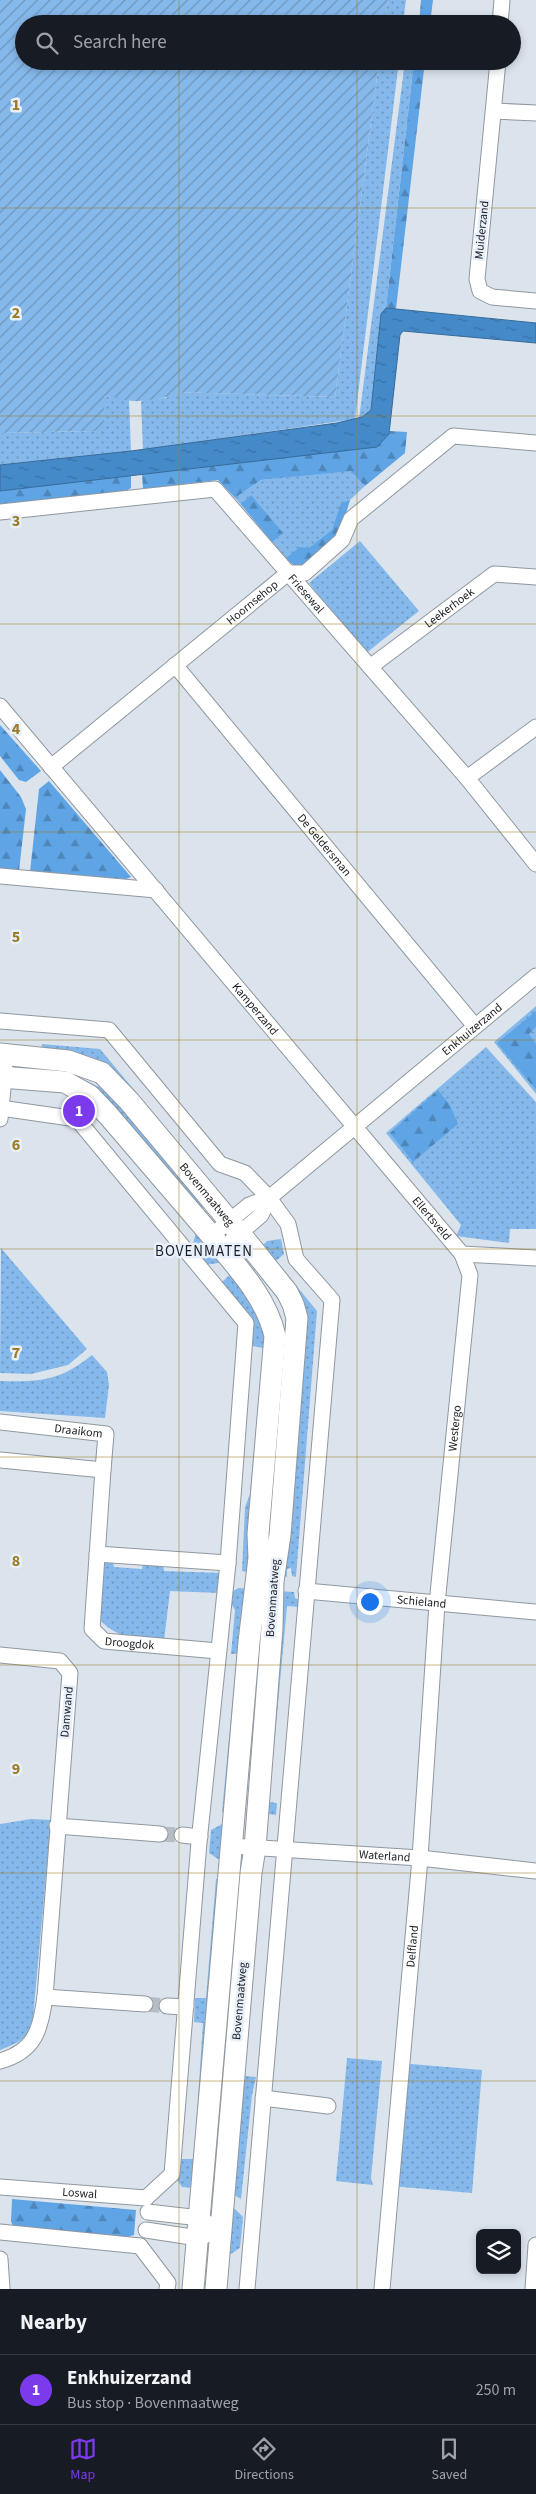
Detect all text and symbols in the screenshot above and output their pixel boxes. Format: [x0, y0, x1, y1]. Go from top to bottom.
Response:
search box [15, 15, 521, 70]
icon: search [33, 29, 61, 57]
text: Search here [73, 29, 167, 56]
text: 1 [12, 94, 20, 116]
street label: Muiderzand [470, 200, 494, 260]
text: 2 [12, 302, 20, 324]
text: 3 [12, 510, 20, 532]
street label: Friesewal [284, 570, 328, 617]
street label: Hoornsehop [223, 576, 282, 629]
street label: Leekerhoek [421, 583, 478, 632]
text: 4 [12, 718, 21, 740]
street label: De Geldersman [294, 810, 356, 880]
text: 5 [12, 926, 20, 948]
street label: Kamperzand [228, 979, 282, 1039]
street label: Enkhuizerzand [438, 999, 506, 1060]
pin: 1 [63, 1092, 95, 1130]
text: 6 [12, 1134, 20, 1156]
street label: Bovenmaatweg [175, 1159, 239, 1230]
street label: Ellertsveld [408, 1193, 455, 1244]
district label: BOVENMATEN [155, 1241, 253, 1262]
text: 7 [12, 1342, 20, 1364]
street label: Westergo [444, 1404, 465, 1452]
street label: Draaikom [53, 1420, 104, 1442]
text: 8 [12, 1550, 20, 1572]
street label: Bovenmaatweg [262, 1559, 284, 1637]
your location [357, 1589, 383, 1615]
street label: Schieland [396, 1591, 447, 1612]
street label: Droogdok [104, 1633, 155, 1654]
street label: Damwand [56, 1686, 78, 1738]
text: 9 [12, 1758, 20, 1780]
street label: Waterland [358, 1846, 411, 1866]
street label: Delfland [402, 1925, 423, 1968]
street label: Bovenmaatweg [228, 1961, 252, 2041]
street label: Loswal [62, 2183, 98, 2203]
map controls [476, 2229, 521, 2274]
button: layers [476, 2229, 521, 2274]
text: Nearby [20, 2307, 87, 2337]
text: Enkhuizerzand [67, 2365, 192, 2392]
text: 1 [32, 2379, 40, 2401]
text: 250 m [476, 2379, 516, 2401]
text: Bus stop · Bovenmaatweg [67, 2392, 239, 2414]
tab: Map [69, 2435, 97, 2485]
tab: Directions [235, 2435, 294, 2485]
tab: Saved [431, 2435, 467, 2485]

